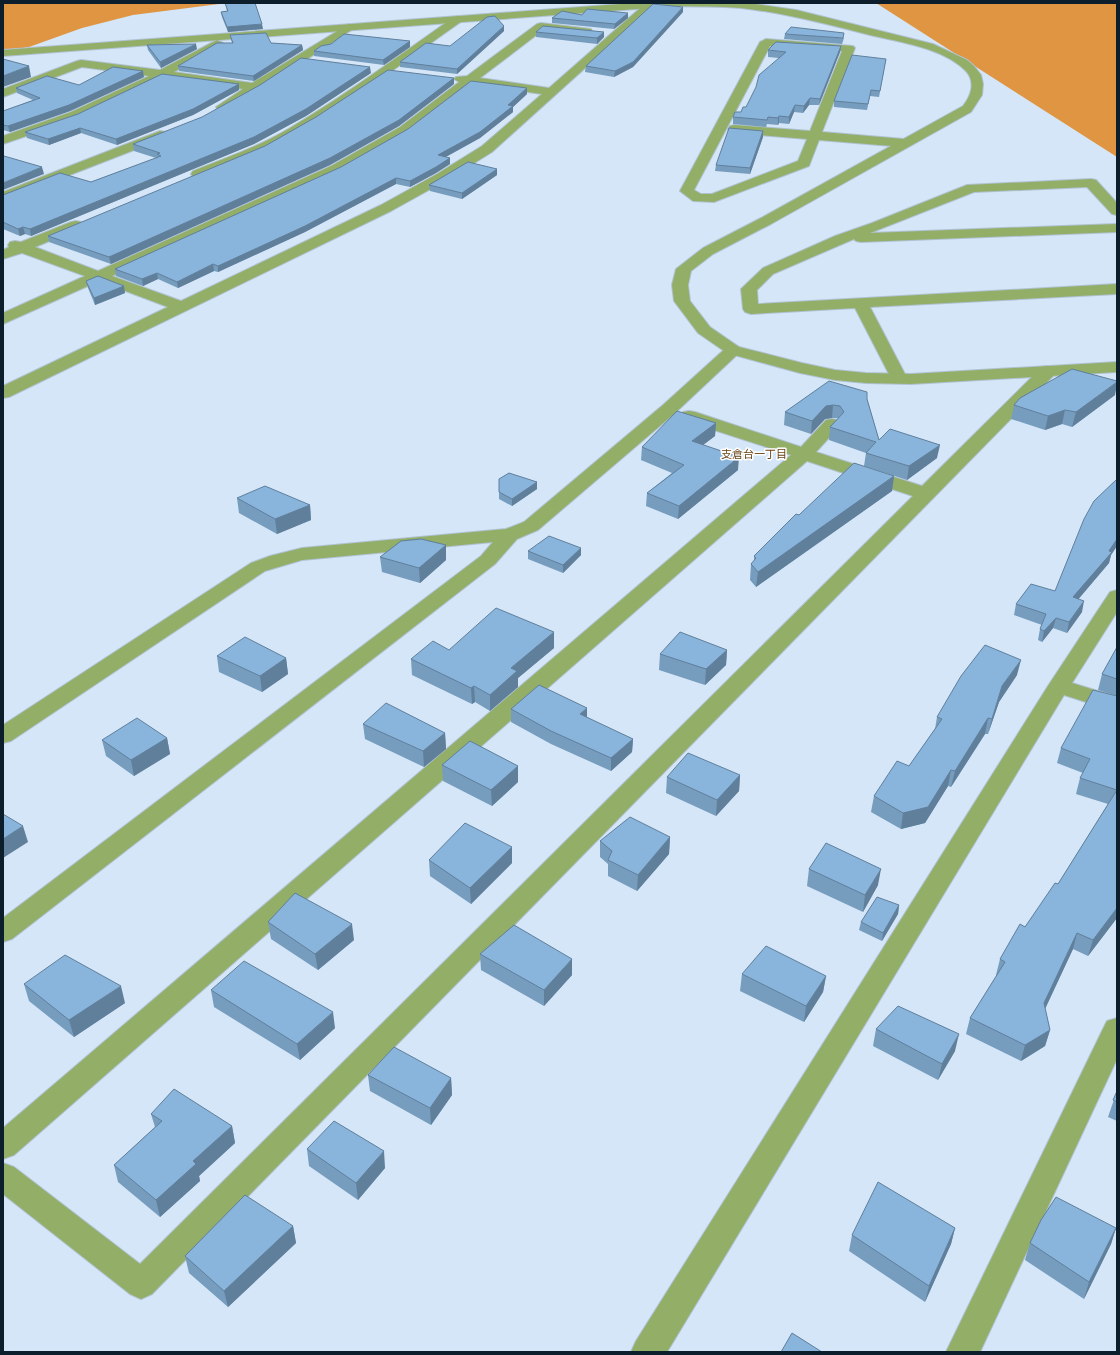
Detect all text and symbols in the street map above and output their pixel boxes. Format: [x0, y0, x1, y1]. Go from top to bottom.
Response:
district label: 支倉台一丁目 [721, 448, 787, 460]

